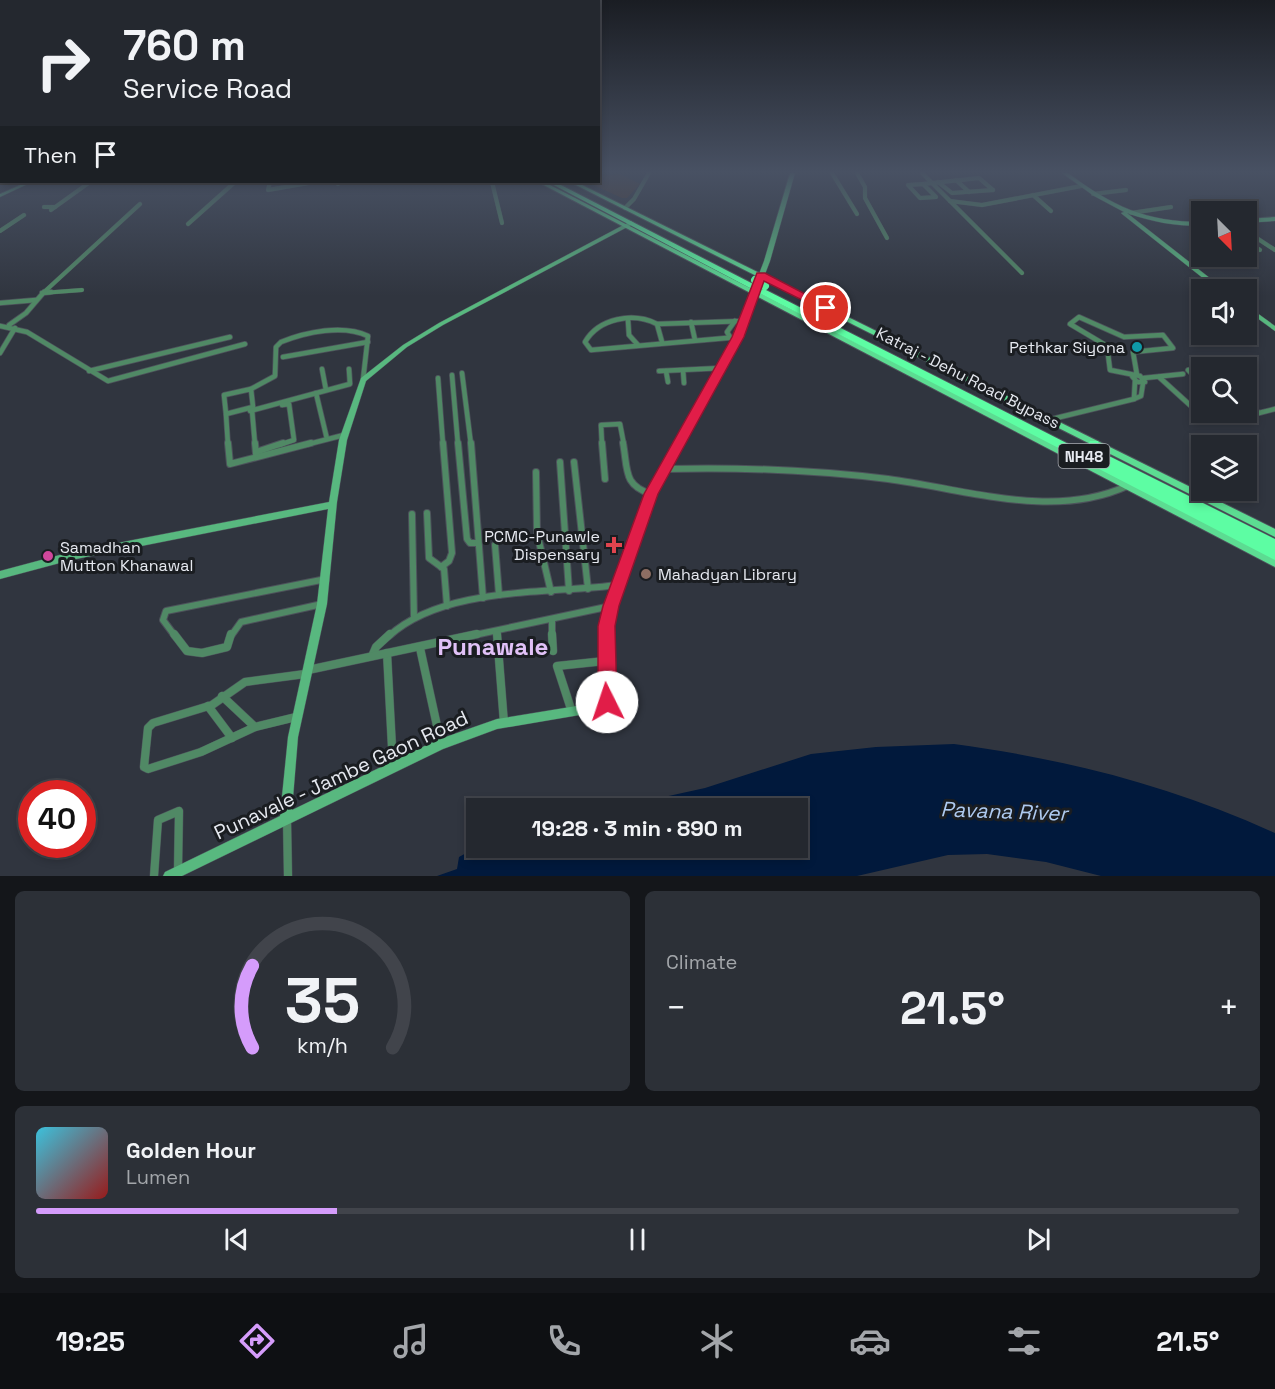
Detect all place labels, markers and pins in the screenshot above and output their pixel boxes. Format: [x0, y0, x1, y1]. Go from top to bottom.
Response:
pin [800, 282, 851, 333]
place label: Pethkar Siyona [1009, 337, 1125, 358]
marker: Pethkar Siyona [1130, 340, 1144, 354]
place label: PCMC-Punawle Dispensary [484, 526, 600, 565]
marker: PCMC-Punawle Dispensary [605, 536, 623, 554]
place label: Samadhan Mutton Khanawal [60, 537, 193, 576]
marker: Samadhan Mutton Khanawal [41, 549, 55, 563]
place label: Mahadyan Library [658, 564, 797, 585]
marker: Mahadyan Library [639, 567, 653, 581]

